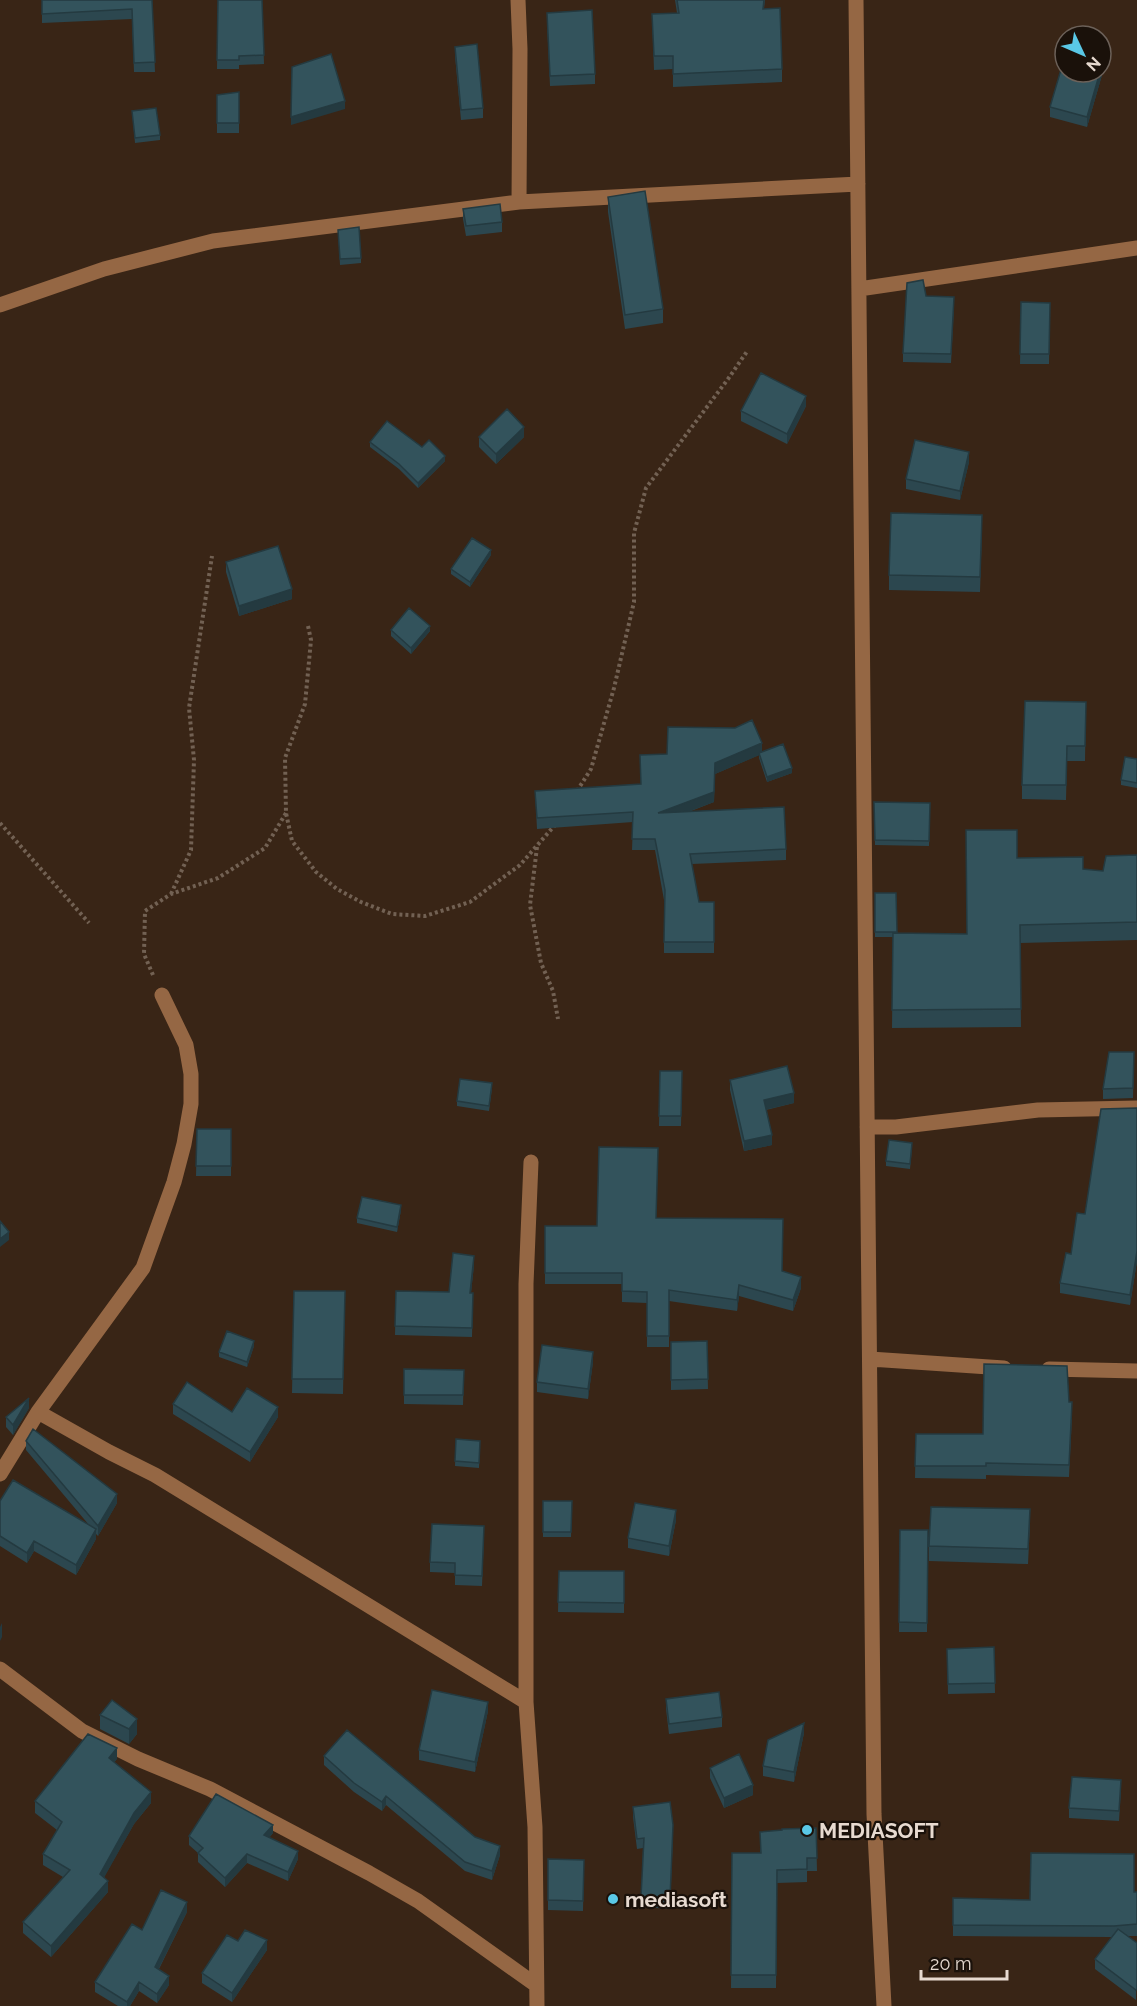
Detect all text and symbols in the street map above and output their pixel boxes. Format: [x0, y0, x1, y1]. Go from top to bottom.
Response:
north arrow [1053, 24, 1113, 84]
text: N [1082, 53, 1105, 75]
place label: MEDIASOFT [819, 1818, 939, 1843]
marker: MEDIASOFT [800, 1823, 814, 1837]
place label: mediasoft [625, 1887, 727, 1912]
marker: mediasoft [606, 1892, 620, 1906]
scale bar [921, 1943, 1006, 1981]
text: 20 m [930, 1953, 972, 1974]

